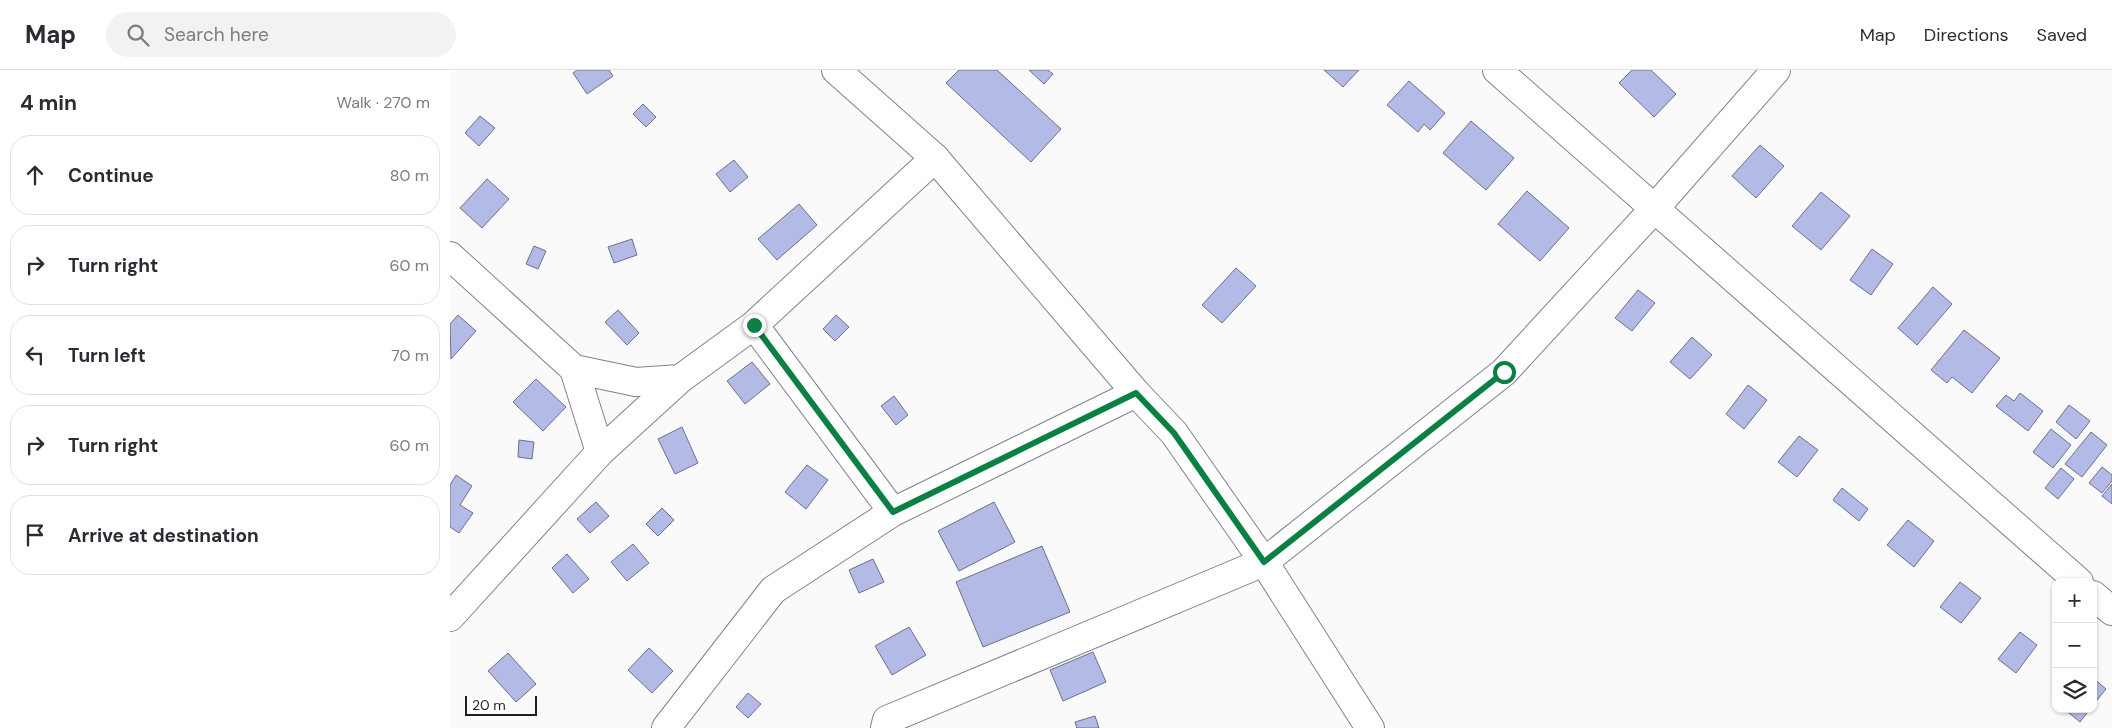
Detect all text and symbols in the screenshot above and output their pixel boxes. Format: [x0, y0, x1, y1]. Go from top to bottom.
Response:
search box [106, 12, 456, 57]
text: Map [25, 19, 76, 50]
icon: search [124, 21, 152, 49]
text: Search here [164, 22, 269, 47]
text: Map [1860, 23, 1896, 47]
text: Directions [1924, 23, 2009, 47]
text: Saved [2037, 23, 2087, 47]
text: 4 min [20, 89, 77, 117]
text: Walk · 270 m [337, 92, 430, 113]
icon: ahead [21, 161, 49, 189]
text: Continue [68, 163, 154, 188]
text: 80 m [390, 165, 429, 186]
icon: right [21, 251, 49, 279]
text: Turn right [68, 253, 158, 278]
text: 60 m [389, 255, 429, 276]
route end [743, 314, 766, 337]
icon: left [21, 341, 49, 369]
text: Turn left [68, 343, 146, 368]
text: 70 m [391, 345, 429, 366]
route start [1493, 361, 1516, 384]
icon: right [21, 431, 49, 459]
text: Turn right [68, 433, 158, 458]
text: 60 m [389, 435, 429, 456]
icon: arrive [21, 521, 49, 549]
text: Arrive at destination [68, 523, 259, 548]
map controls [2052, 578, 2097, 713]
button: + [2052, 578, 2097, 623]
button: − [2052, 623, 2097, 668]
button: layers [2052, 668, 2097, 713]
scale bar [465, 693, 538, 716]
text: 20 m [472, 696, 506, 714]

